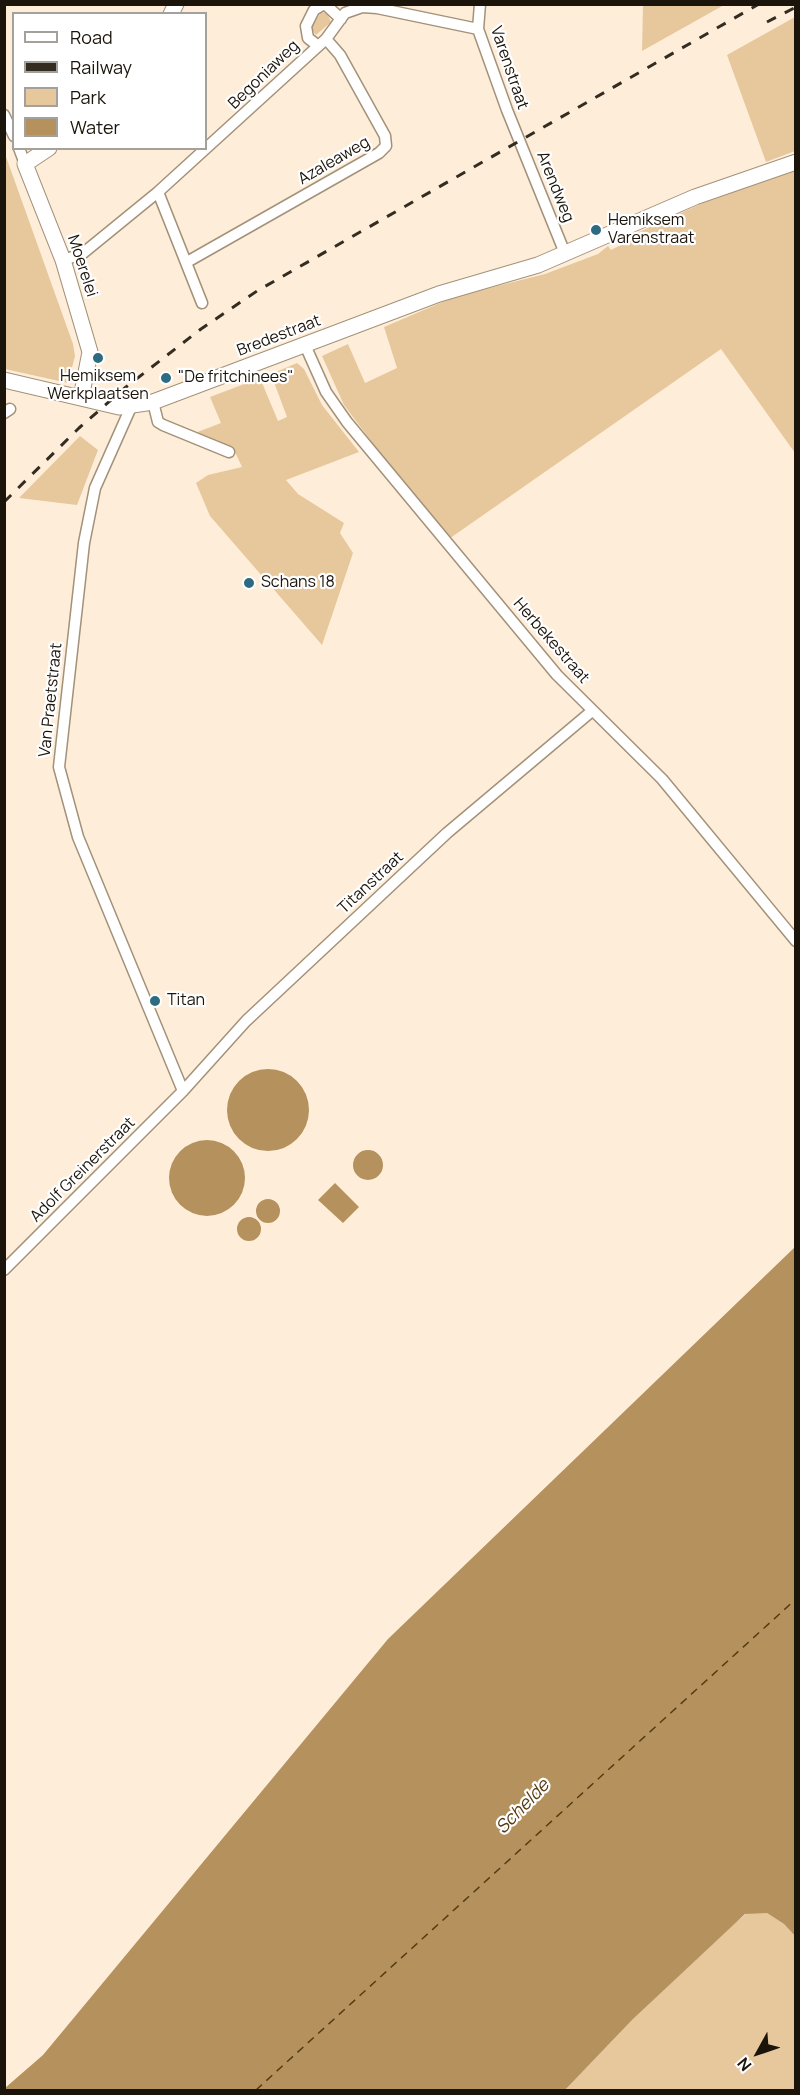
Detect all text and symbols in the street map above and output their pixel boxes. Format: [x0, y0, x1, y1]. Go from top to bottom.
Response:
legend [12, 12, 207, 150]
street label: Varenstraat [486, 24, 532, 112]
text: Road [70, 25, 113, 49]
street label: Begoniaweg [225, 37, 303, 113]
text: Railway [70, 55, 132, 79]
text: Park [70, 85, 106, 109]
text: Water [70, 115, 120, 139]
street label: Azaleaweg [295, 133, 373, 189]
street label: Arendweg [532, 149, 578, 225]
place label: Hemiksem Varenstraat [608, 211, 694, 249]
marker: Hemiksem Varenstraat [589, 223, 603, 237]
street label: Moerelei [63, 233, 101, 299]
street label: Bredestraat [234, 311, 324, 361]
marker: Hemiksem Werkplaatsen [91, 351, 105, 365]
place label: Hemiksem Werkplaatsen [47, 367, 149, 405]
place label: "De fritchinees" [178, 368, 293, 388]
marker: "De fritchinees" [159, 371, 173, 385]
place label: Schans 18 [261, 573, 335, 593]
marker: Schans 18 [242, 576, 256, 590]
street label: Herbekestraat [509, 595, 593, 687]
street label: Van Praetstraat [35, 642, 67, 758]
street label: Titanstraat [334, 848, 408, 918]
place label: Titan [167, 991, 205, 1011]
marker: Titan [148, 994, 162, 1008]
street label: Adolf Greinerstraat [27, 1114, 139, 1226]
water label: Schelde [492, 1775, 554, 1839]
north arrow [728, 2023, 788, 2083]
text: N [732, 2053, 756, 2076]

